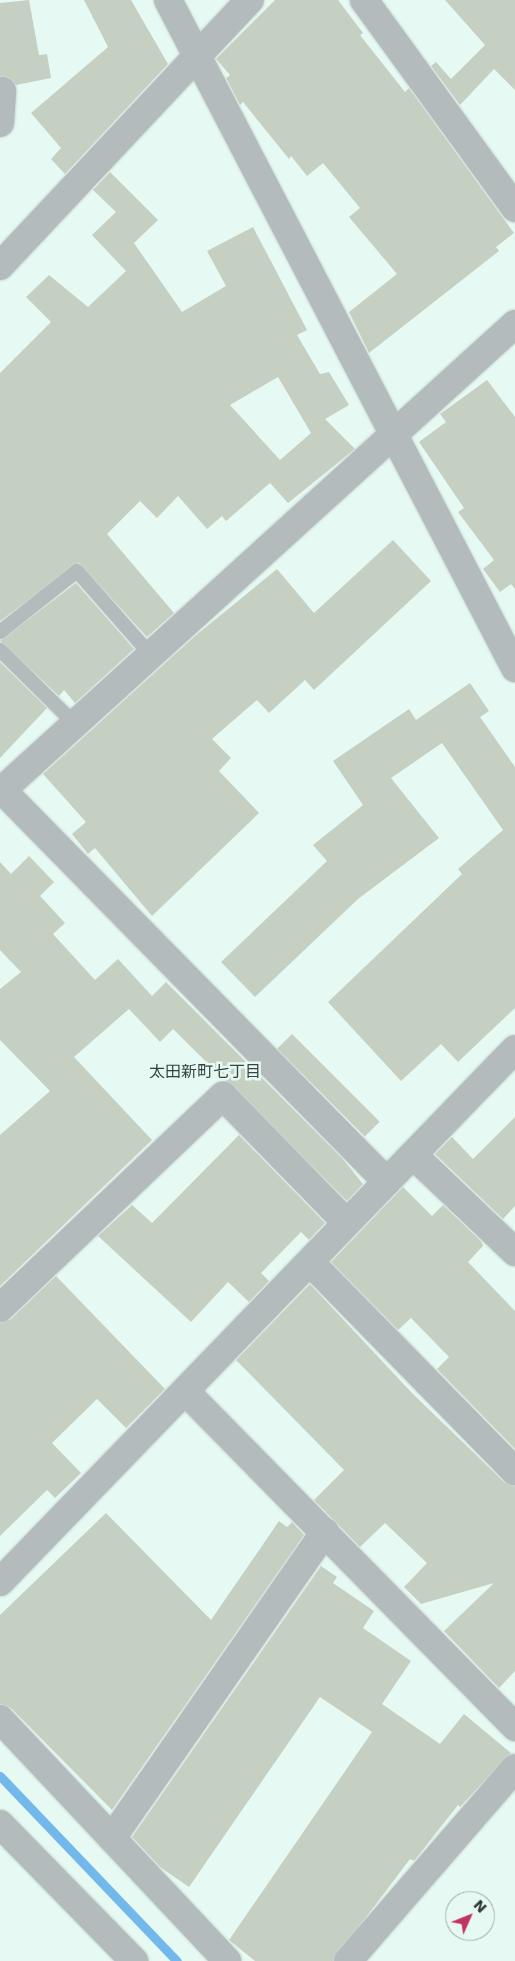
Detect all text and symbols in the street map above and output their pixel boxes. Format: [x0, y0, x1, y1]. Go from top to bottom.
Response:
district label: 太田新町七丁目 [149, 1062, 261, 1082]
north arrow [445, 1891, 495, 1941]
text: N [470, 1897, 490, 1916]

